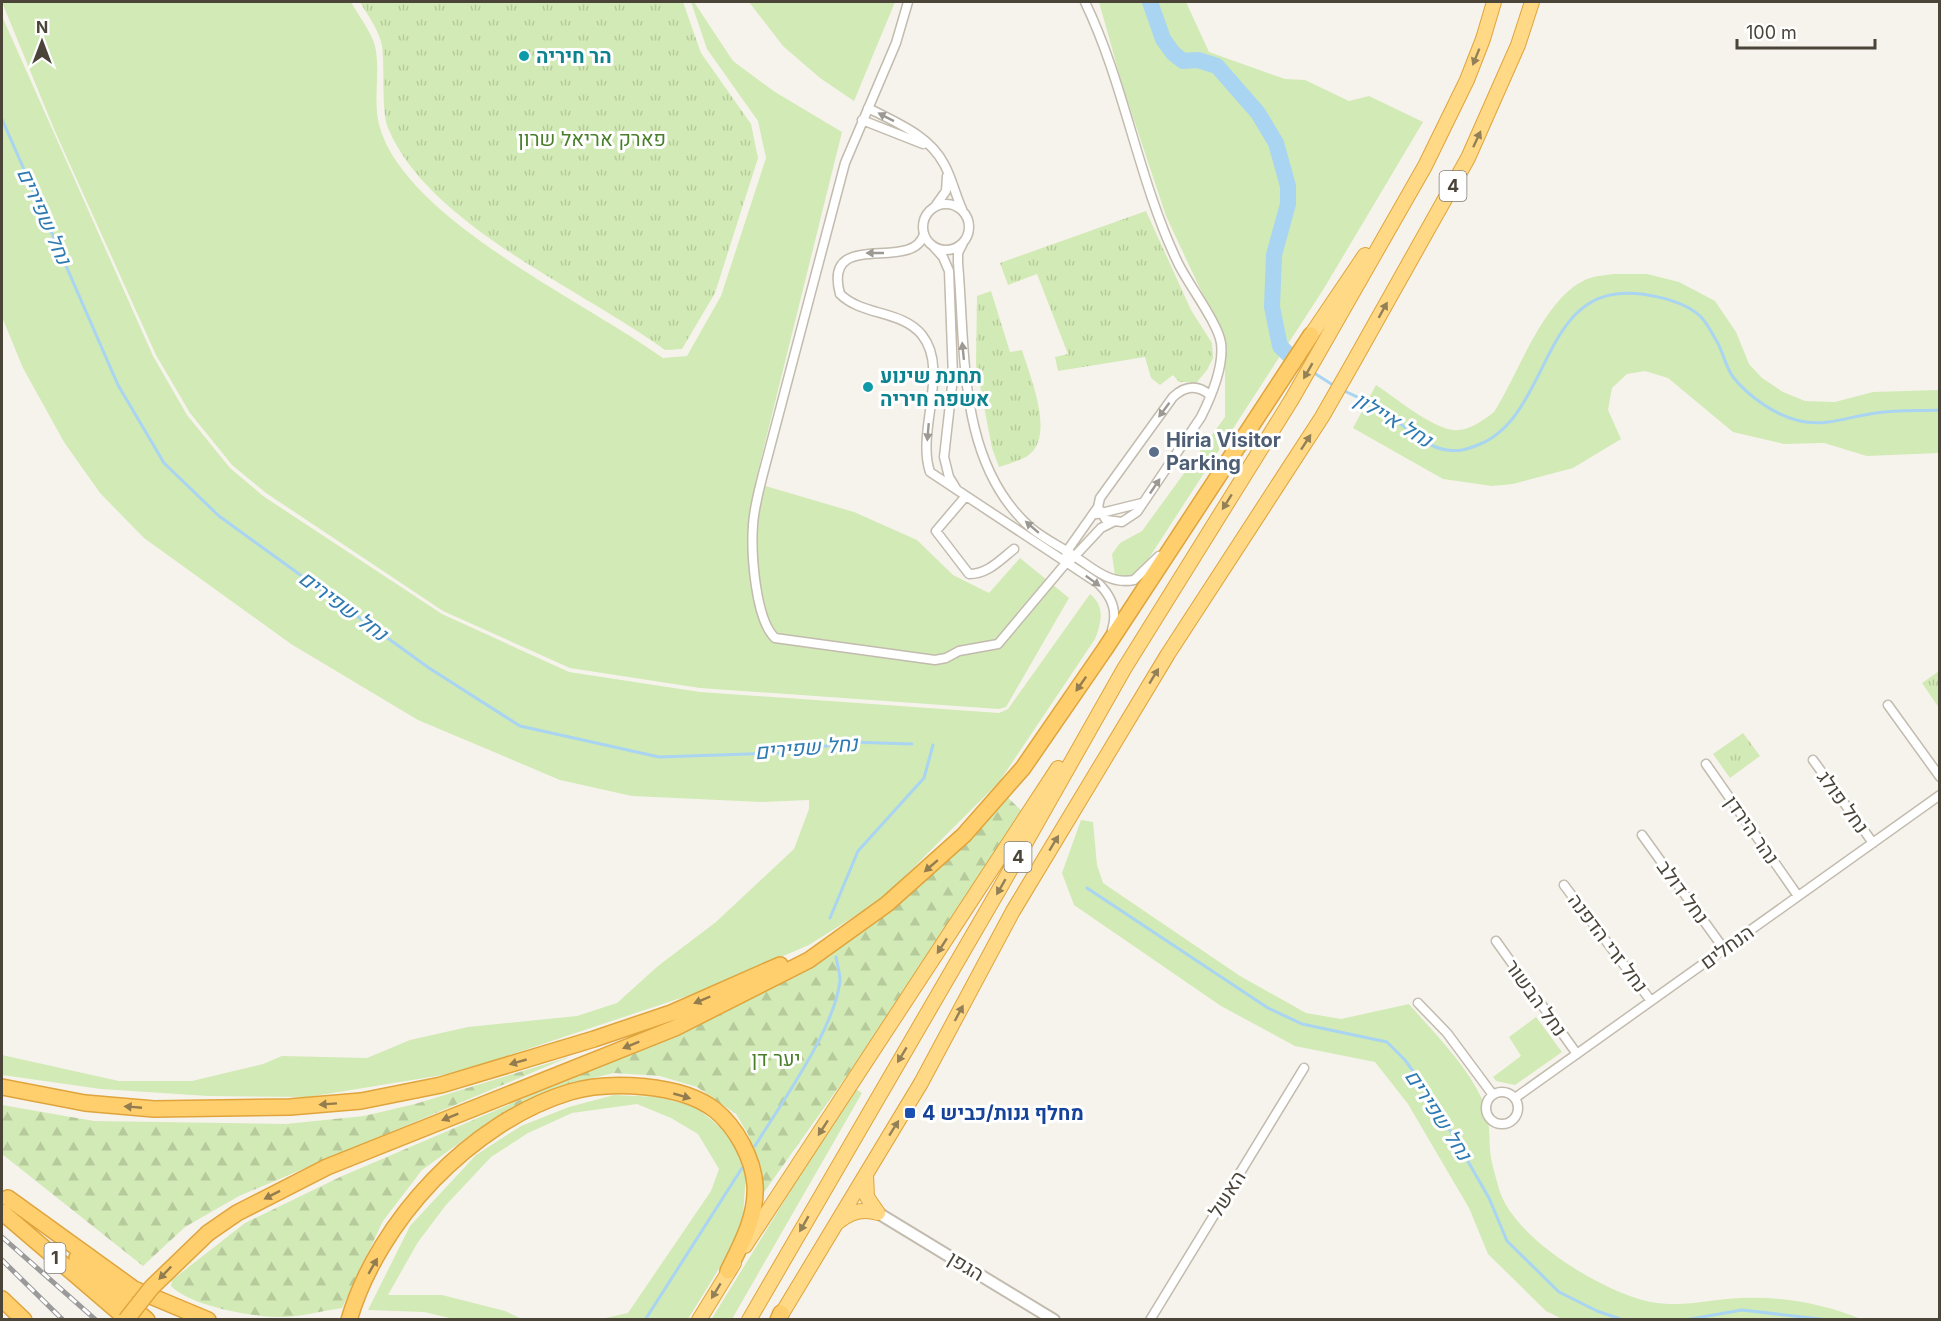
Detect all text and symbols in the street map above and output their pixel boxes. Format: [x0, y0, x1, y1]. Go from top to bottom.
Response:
north arrow [12, 12, 72, 72]
scale bar [1737, 12, 1875, 50]
text: N [36, 17, 48, 37]
text: 100 m [1746, 22, 1797, 43]
place label: הר חיריה [536, 44, 612, 68]
one-way arrow [1471, 48, 1480, 66]
marker: הר חיריה [517, 49, 531, 63]
one-way arrow [877, 113, 894, 122]
park label: פארק אריאל שרון [518, 127, 666, 151]
one-way arrow [1473, 131, 1482, 148]
water label: נחל שפירים [12, 164, 77, 269]
road number: 4 [1440, 171, 1466, 201]
one-way arrow [865, 248, 884, 258]
one-way arrow [1378, 301, 1388, 318]
one-way arrow [958, 341, 968, 360]
one-way arrow [1303, 363, 1313, 380]
place label: תחנת שינוע אשפה חיריה [880, 364, 989, 411]
marker: תחנת שינוע אשפה חיריה [861, 380, 875, 394]
water label: נחל איילון [1350, 387, 1438, 453]
one-way arrow [1158, 403, 1170, 418]
one-way arrow [923, 422, 933, 441]
place label: Hiria Visitor Parking [1166, 428, 1281, 475]
one-way arrow [1300, 434, 1311, 450]
marker: Hiria Visitor Parking [1147, 445, 1161, 459]
one-way arrow [1149, 478, 1160, 494]
one-way arrow [1222, 494, 1233, 510]
one-way arrow [1025, 521, 1040, 534]
water label: נחל שפירים [294, 565, 394, 647]
one-way arrow [1085, 575, 1101, 586]
one-way arrow [1149, 668, 1160, 684]
one-way arrow [1075, 675, 1087, 691]
water label: נחל שפירים [753, 730, 860, 764]
street label: נחל פולג [1812, 766, 1874, 838]
street label: נהר הירדן [1720, 791, 1784, 869]
one-way arrow [1049, 834, 1059, 851]
road number: 4 [1004, 842, 1032, 872]
street label: נחל דולב [1652, 856, 1714, 928]
one-way arrow [924, 859, 939, 872]
one-way arrow [996, 879, 1006, 896]
street label: נחל זרי הדפנה [1563, 889, 1653, 997]
street label: הנחלים [1696, 920, 1758, 974]
one-way arrow [937, 938, 948, 954]
street label: נחל הבשור [1500, 955, 1572, 1041]
one-way arrow [693, 995, 711, 1005]
one-way arrow [954, 1005, 964, 1022]
one-way arrow [622, 1040, 640, 1050]
park label: יער דן [751, 1047, 801, 1071]
one-way arrow [897, 1047, 907, 1064]
one-way arrow [508, 1058, 526, 1067]
water label: נחל שפירים [1400, 1065, 1478, 1166]
one-way arrow [673, 1092, 691, 1101]
one-way arrow [318, 1100, 337, 1109]
place label: מחלף גנות/כביש 4 [922, 1101, 1084, 1125]
one-way arrow [123, 1102, 142, 1112]
marker: מחלף גנות/כביש 4 [903, 1106, 917, 1120]
one-way arrow [441, 1112, 459, 1122]
one-way arrow [888, 1119, 899, 1136]
one-way arrow [817, 1120, 828, 1136]
street label: האשל [1203, 1166, 1251, 1222]
one-way arrow [263, 1190, 280, 1200]
one-way arrow [799, 1216, 810, 1232]
road number: 1 [44, 1243, 66, 1273]
street label: הגפן [944, 1246, 988, 1286]
one-way arrow [367, 1258, 378, 1274]
one-way arrow [158, 1266, 172, 1281]
one-way arrow [711, 1283, 722, 1299]

